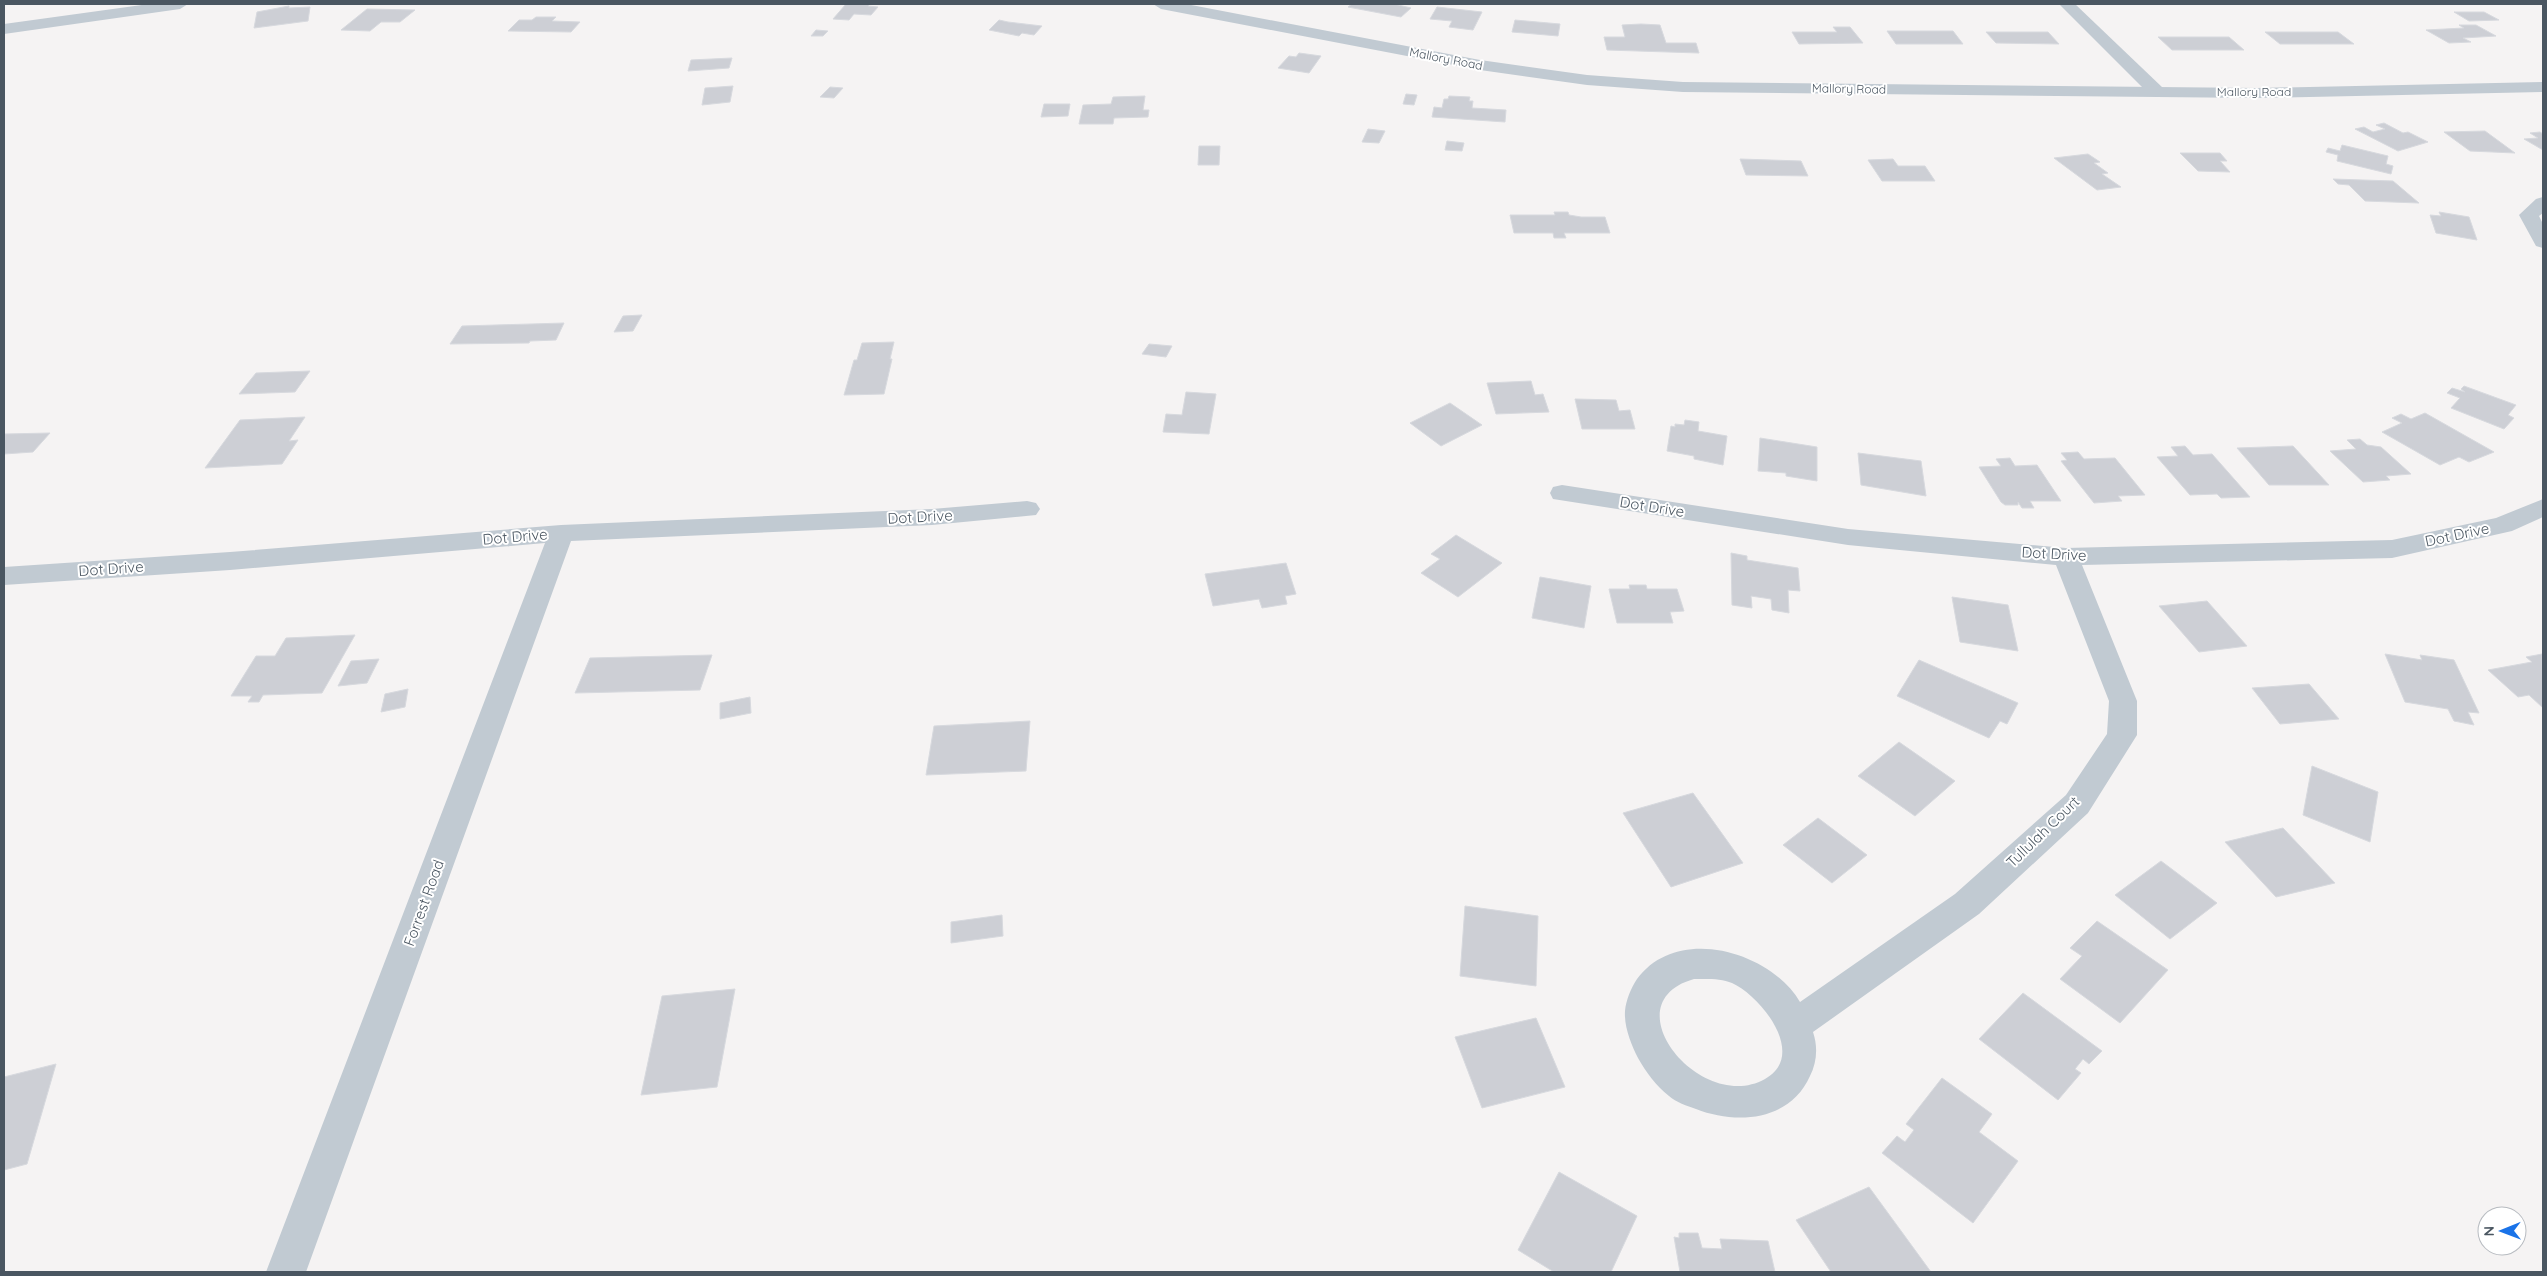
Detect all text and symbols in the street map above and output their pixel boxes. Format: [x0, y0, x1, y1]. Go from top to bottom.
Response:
street label: Mallory Road [1408, 44, 1484, 73]
street label: Mallory Road [1812, 80, 1886, 97]
street label: Mallory Road [2217, 84, 2291, 99]
street label: Dot Drive [1618, 492, 1686, 521]
street label: Dot Drive [887, 505, 953, 528]
street label: Dot Drive [2423, 518, 2491, 551]
street label: Dot Drive [482, 524, 548, 549]
street label: Dot Drive [2021, 542, 2087, 565]
street label: Dot Drive [78, 557, 144, 580]
street label: Tullulah Court [2002, 792, 2083, 871]
street label: Forrest Road [399, 857, 448, 949]
north arrow [2477, 1206, 2527, 1256]
text: N [2480, 1226, 2498, 1237]

